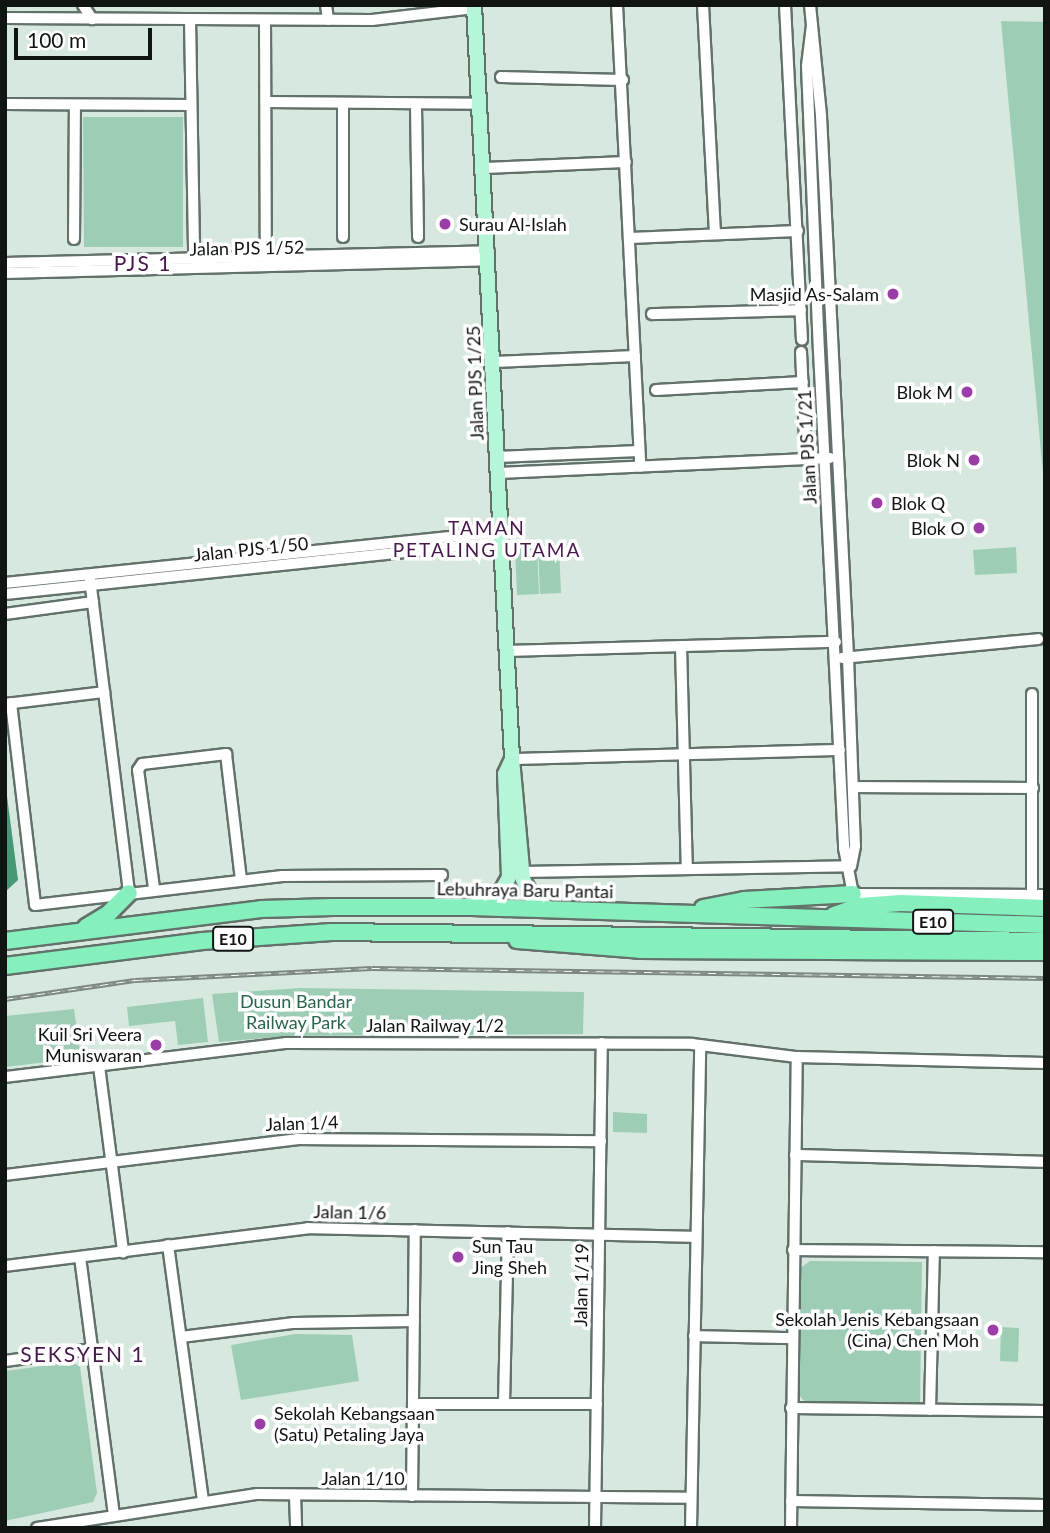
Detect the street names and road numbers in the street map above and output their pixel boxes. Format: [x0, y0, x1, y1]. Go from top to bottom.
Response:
street label: Jalan PJS 1/52 [189, 236, 305, 260]
street label: Jalan PJS 1/25 [462, 325, 488, 441]
street label: Jalan PJS 1/21 [793, 389, 821, 505]
street label: Jalan PJS 1/50 [193, 532, 309, 566]
street label: Lebuhraya Baru Pantai [436, 878, 614, 902]
road number: E10 [912, 910, 954, 934]
road number: E10 [212, 926, 254, 951]
street label: Jalan Railway 1/2 [366, 1014, 504, 1036]
street label: Jalan 1/4 [265, 1111, 339, 1135]
street label: Jalan 1/6 [313, 1201, 387, 1223]
street label: Jalan 1/19 [569, 1243, 593, 1327]
street label: Jalan 1/10 [321, 1467, 405, 1489]

